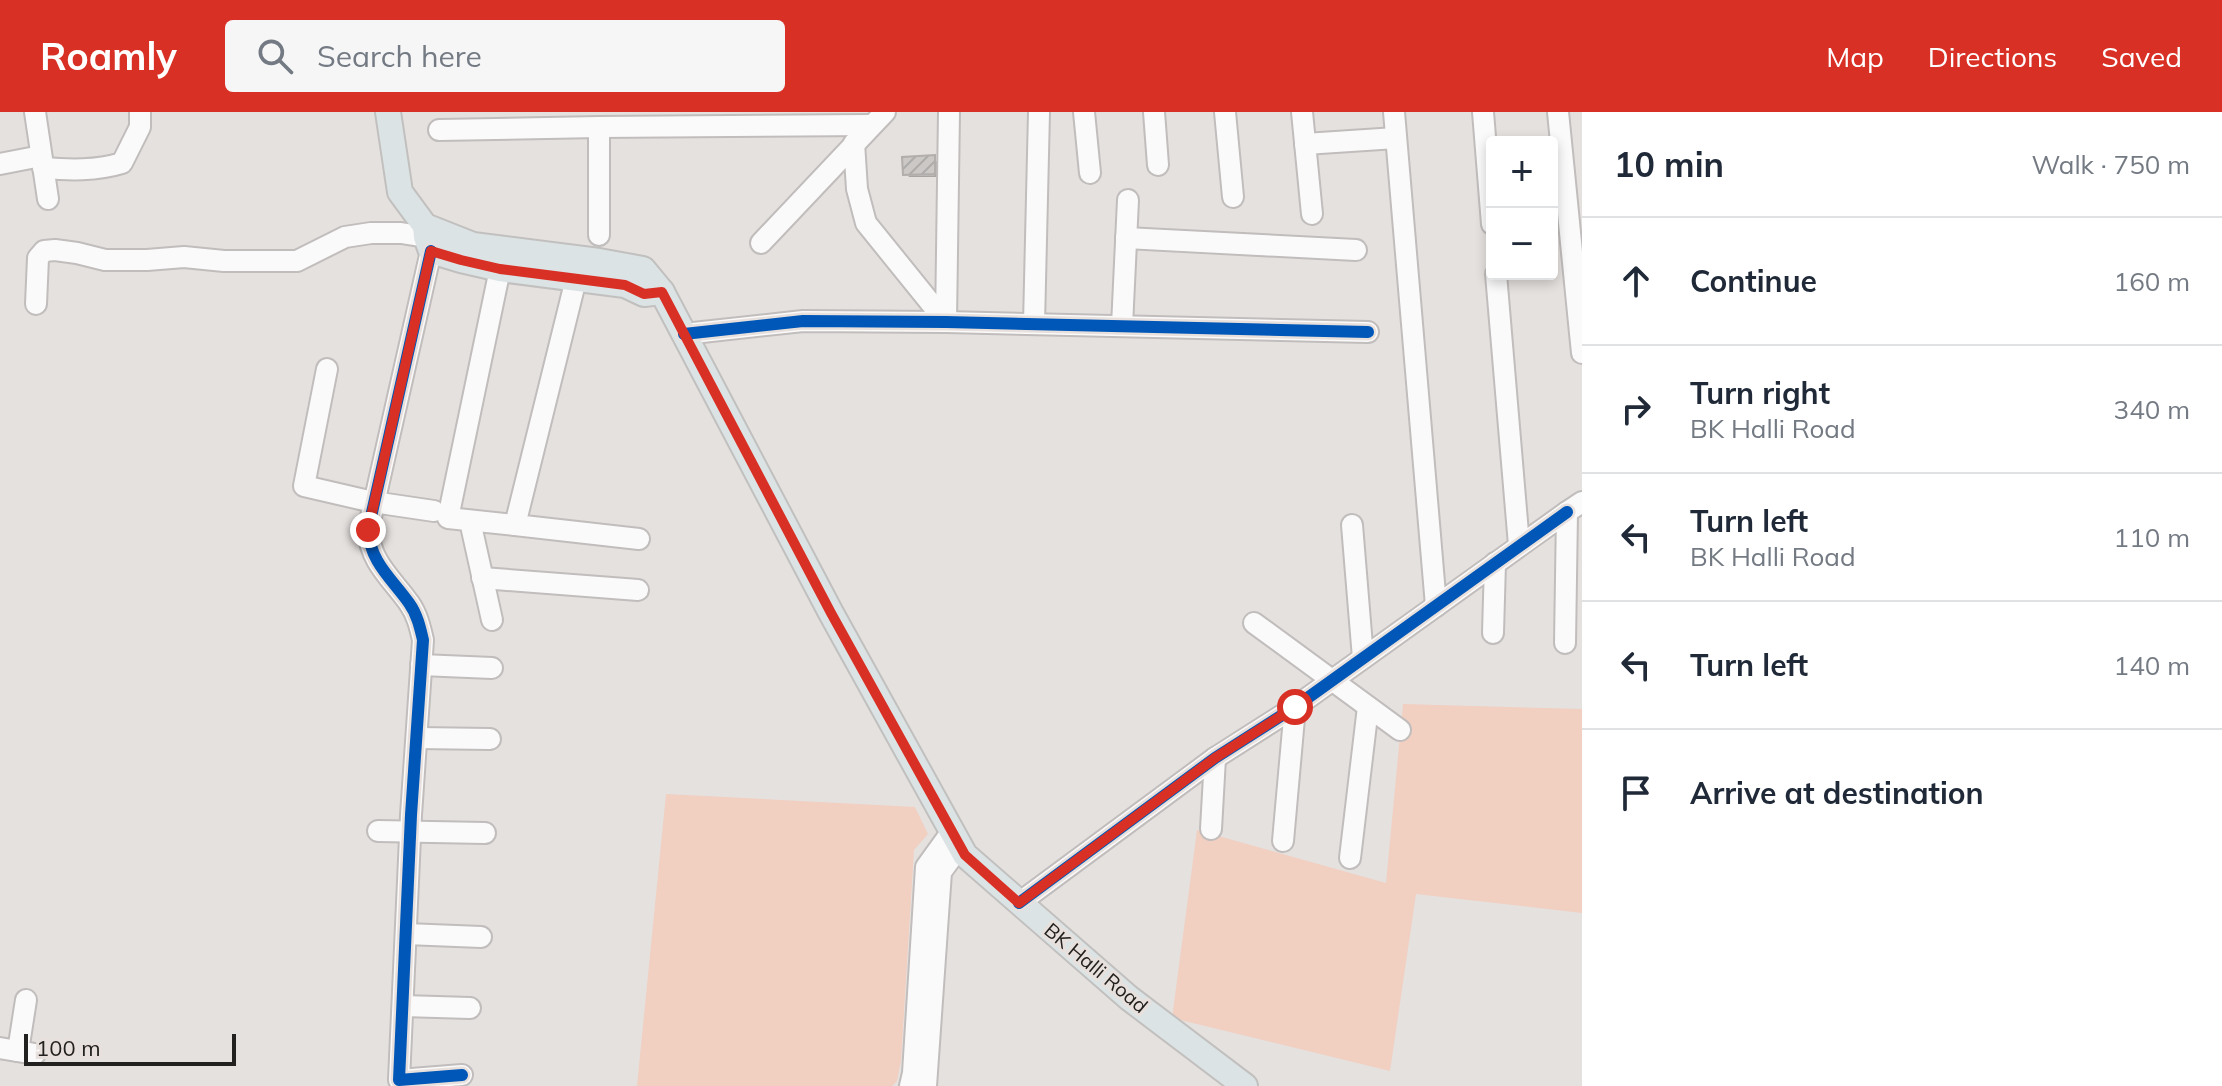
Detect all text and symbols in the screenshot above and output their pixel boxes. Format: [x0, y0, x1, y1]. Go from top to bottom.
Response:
search box [225, 20, 785, 92]
text: Roamly [40, 32, 177, 80]
icon: search [253, 34, 297, 78]
text: Search here [317, 37, 482, 75]
text: Map [1826, 39, 1884, 74]
text: Directions [1928, 39, 2057, 74]
text: Saved [2101, 39, 2182, 74]
map controls [1486, 136, 1558, 280]
button: + [1486, 136, 1558, 208]
text: 10 min [1614, 143, 1724, 186]
text: Walk · 750 m [2031, 148, 2190, 181]
button: − [1486, 208, 1558, 280]
icon: ahead [1614, 259, 1658, 303]
text: Continue [1690, 262, 1817, 300]
text: 160 m [2114, 265, 2190, 298]
text: Turn right [1690, 374, 1830, 412]
icon: right [1614, 387, 1658, 431]
text: 340 m [2114, 393, 2190, 426]
text: BK Halli Road [1690, 412, 1856, 445]
text: Turn left [1690, 502, 1808, 540]
route end [350, 512, 386, 548]
icon: left [1614, 515, 1658, 559]
text: 110 m [2114, 521, 2190, 554]
text: BK Halli Road [1690, 540, 1856, 573]
icon: left [1614, 643, 1658, 687]
text: Turn left [1690, 646, 1808, 684]
text: 140 m [2114, 649, 2190, 682]
route start [1277, 689, 1313, 725]
icon: arrive [1614, 771, 1658, 815]
text: Arrive at destination [1690, 774, 1984, 812]
street label: BK Halli Road [1040, 917, 1153, 1018]
scale bar [24, 1030, 236, 1066]
text: 100 m [36, 1034, 101, 1062]

